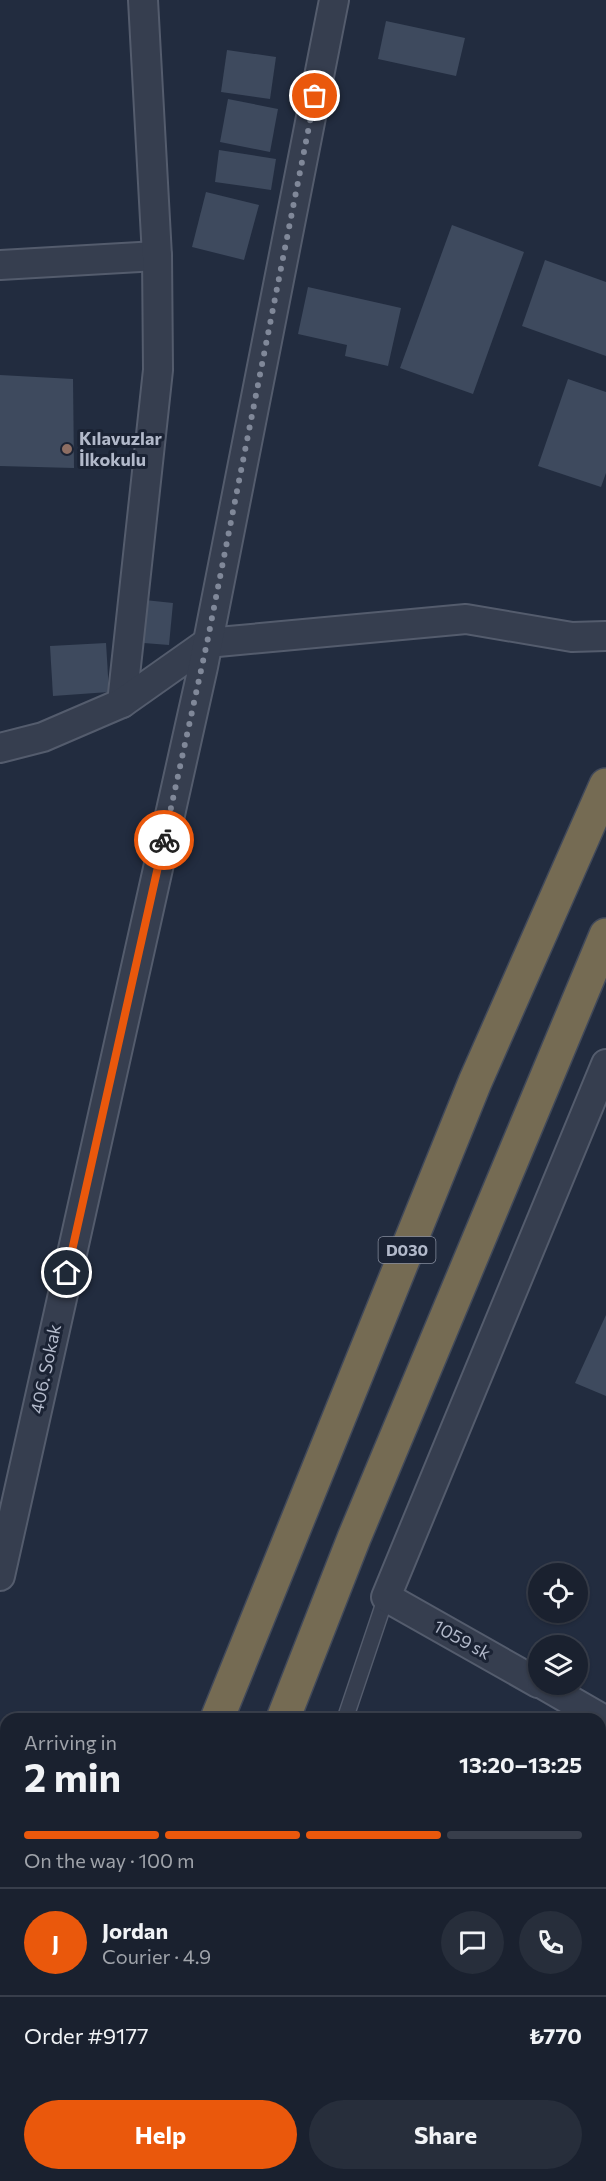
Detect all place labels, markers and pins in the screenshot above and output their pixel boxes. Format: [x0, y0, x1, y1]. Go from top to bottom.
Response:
pin [289, 70, 340, 121]
place label: Kılavuzlar İlkokulu [79, 427, 162, 470]
marker: Kılavuzlar İlkokulu [60, 442, 74, 456]
pin [41, 1247, 92, 1298]

